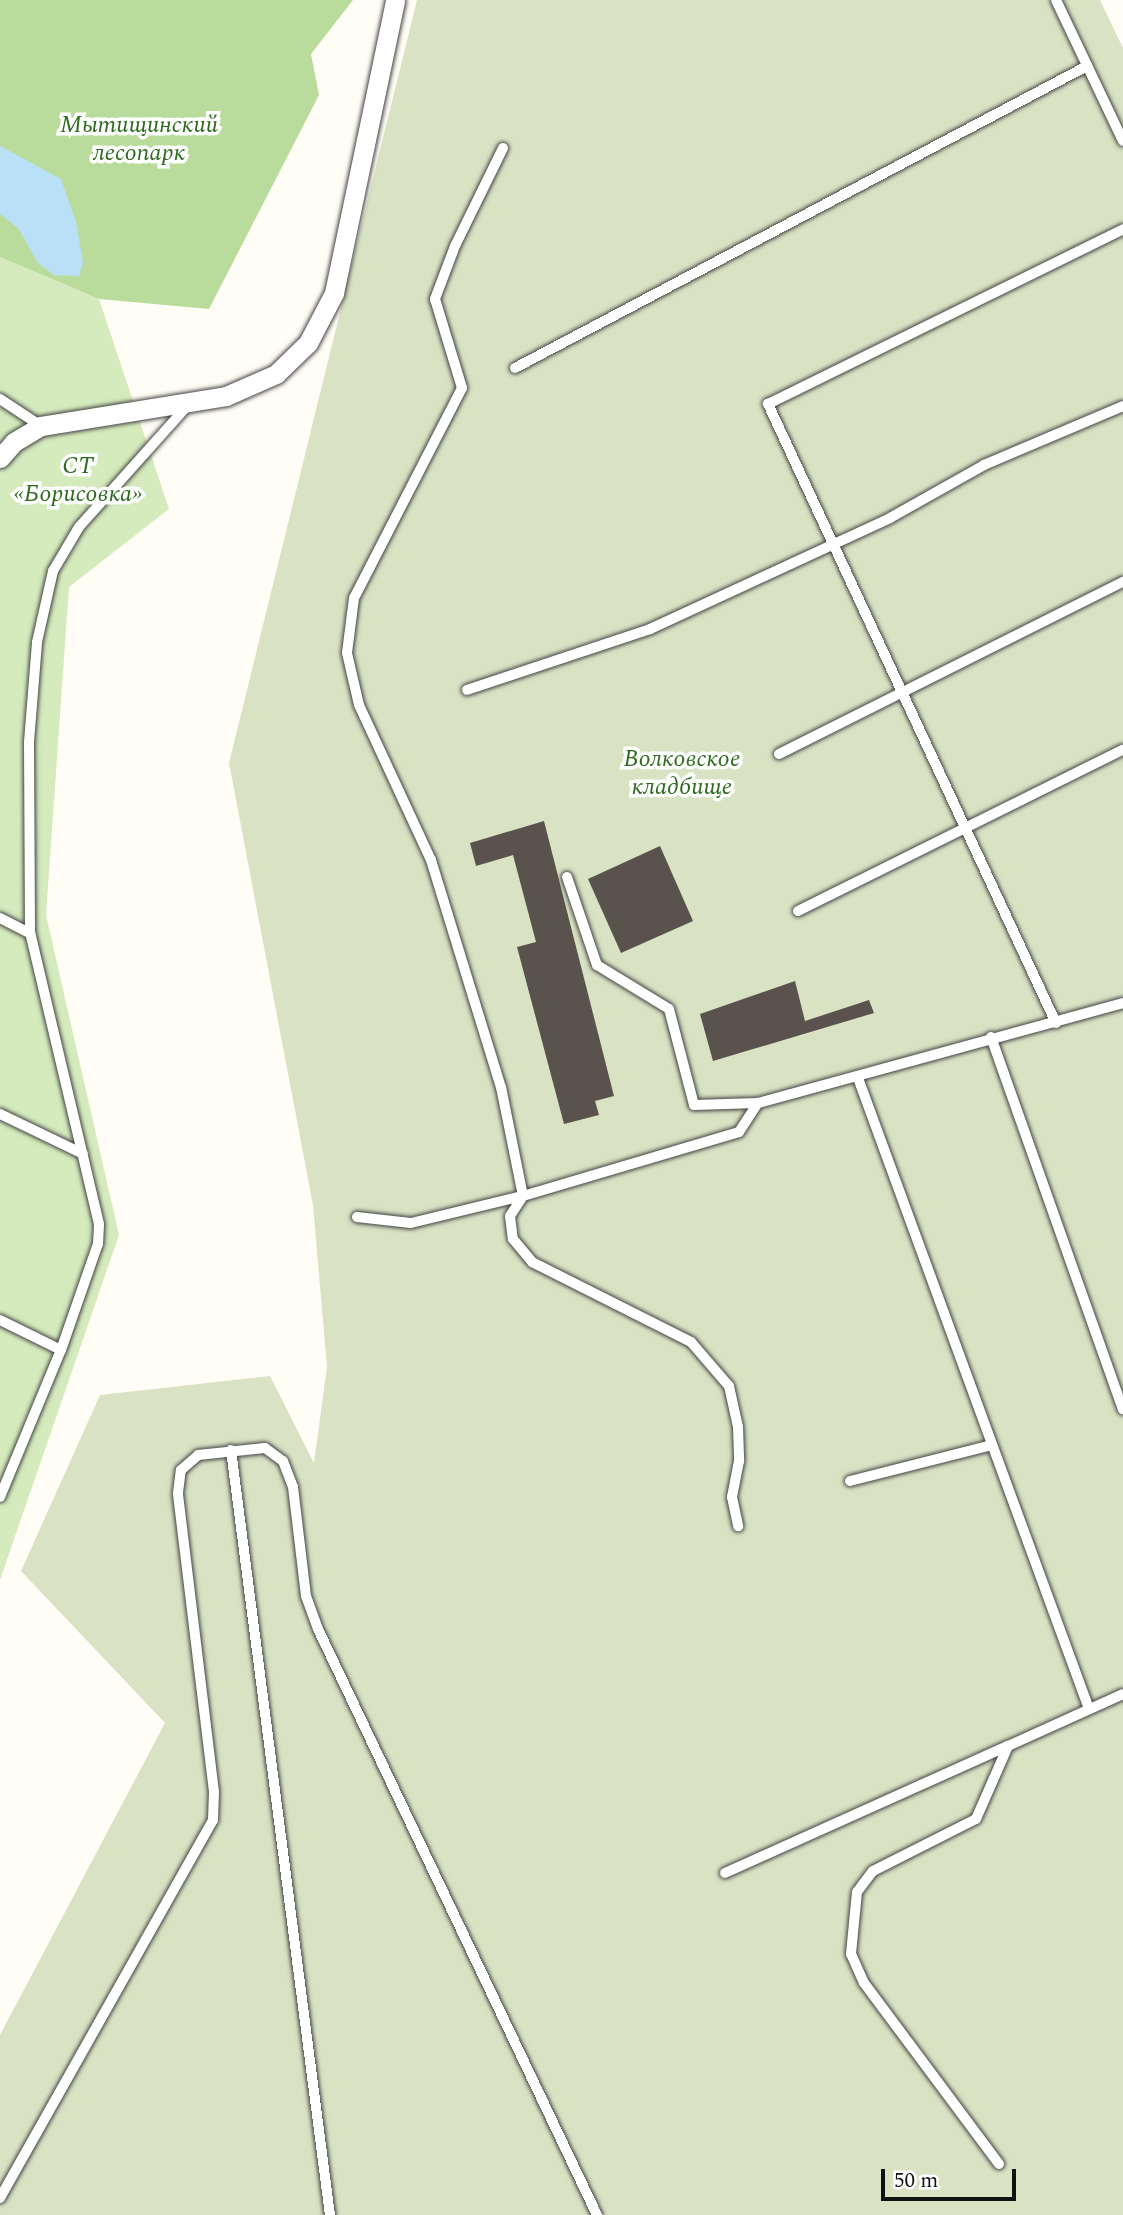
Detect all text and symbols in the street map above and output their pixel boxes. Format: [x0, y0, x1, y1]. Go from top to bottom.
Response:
park label: Мытищинский лесопарк [60, 112, 218, 168]
park label: СТ «Борисовка» [14, 453, 142, 509]
park label: Волковское кладбище [624, 746, 740, 802]
scale bar [885, 2156, 1020, 2200]
text: 50 m [894, 2165, 938, 2197]

